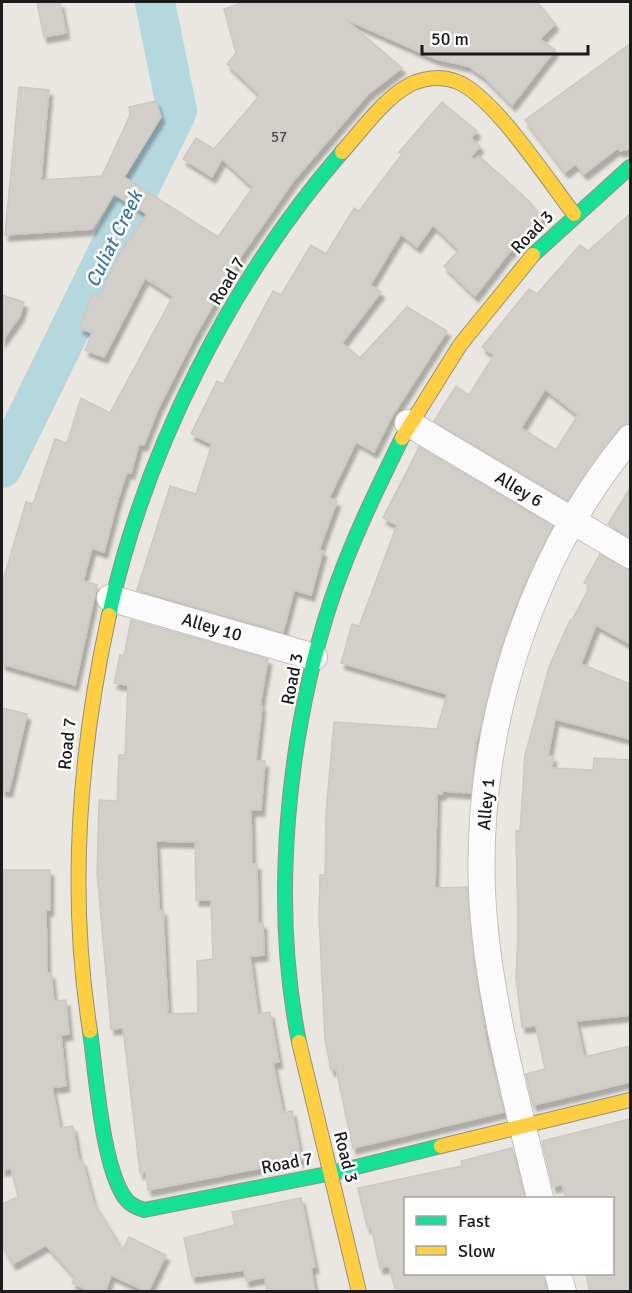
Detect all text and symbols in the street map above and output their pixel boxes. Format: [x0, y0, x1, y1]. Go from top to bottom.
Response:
scale bar [422, 18, 588, 56]
text: 50 m [431, 28, 469, 50]
house number: 57 [271, 128, 287, 146]
water label: Culiat Creek [80, 185, 149, 291]
street label: Road 3 [506, 206, 558, 258]
street label: Road 7 [204, 253, 250, 309]
street label: Alley 6 [491, 466, 547, 512]
street label: Alley 10 [179, 608, 245, 646]
street label: Road 3 [276, 651, 308, 707]
street label: Road 7 [53, 717, 81, 771]
street label: Alley 1 [473, 777, 499, 831]
street label: Road 3 [329, 1129, 363, 1185]
street label: Road 7 [259, 1147, 315, 1179]
legend [404, 1197, 614, 1275]
text: Fast [458, 1210, 490, 1232]
text: Slow [458, 1240, 495, 1262]

